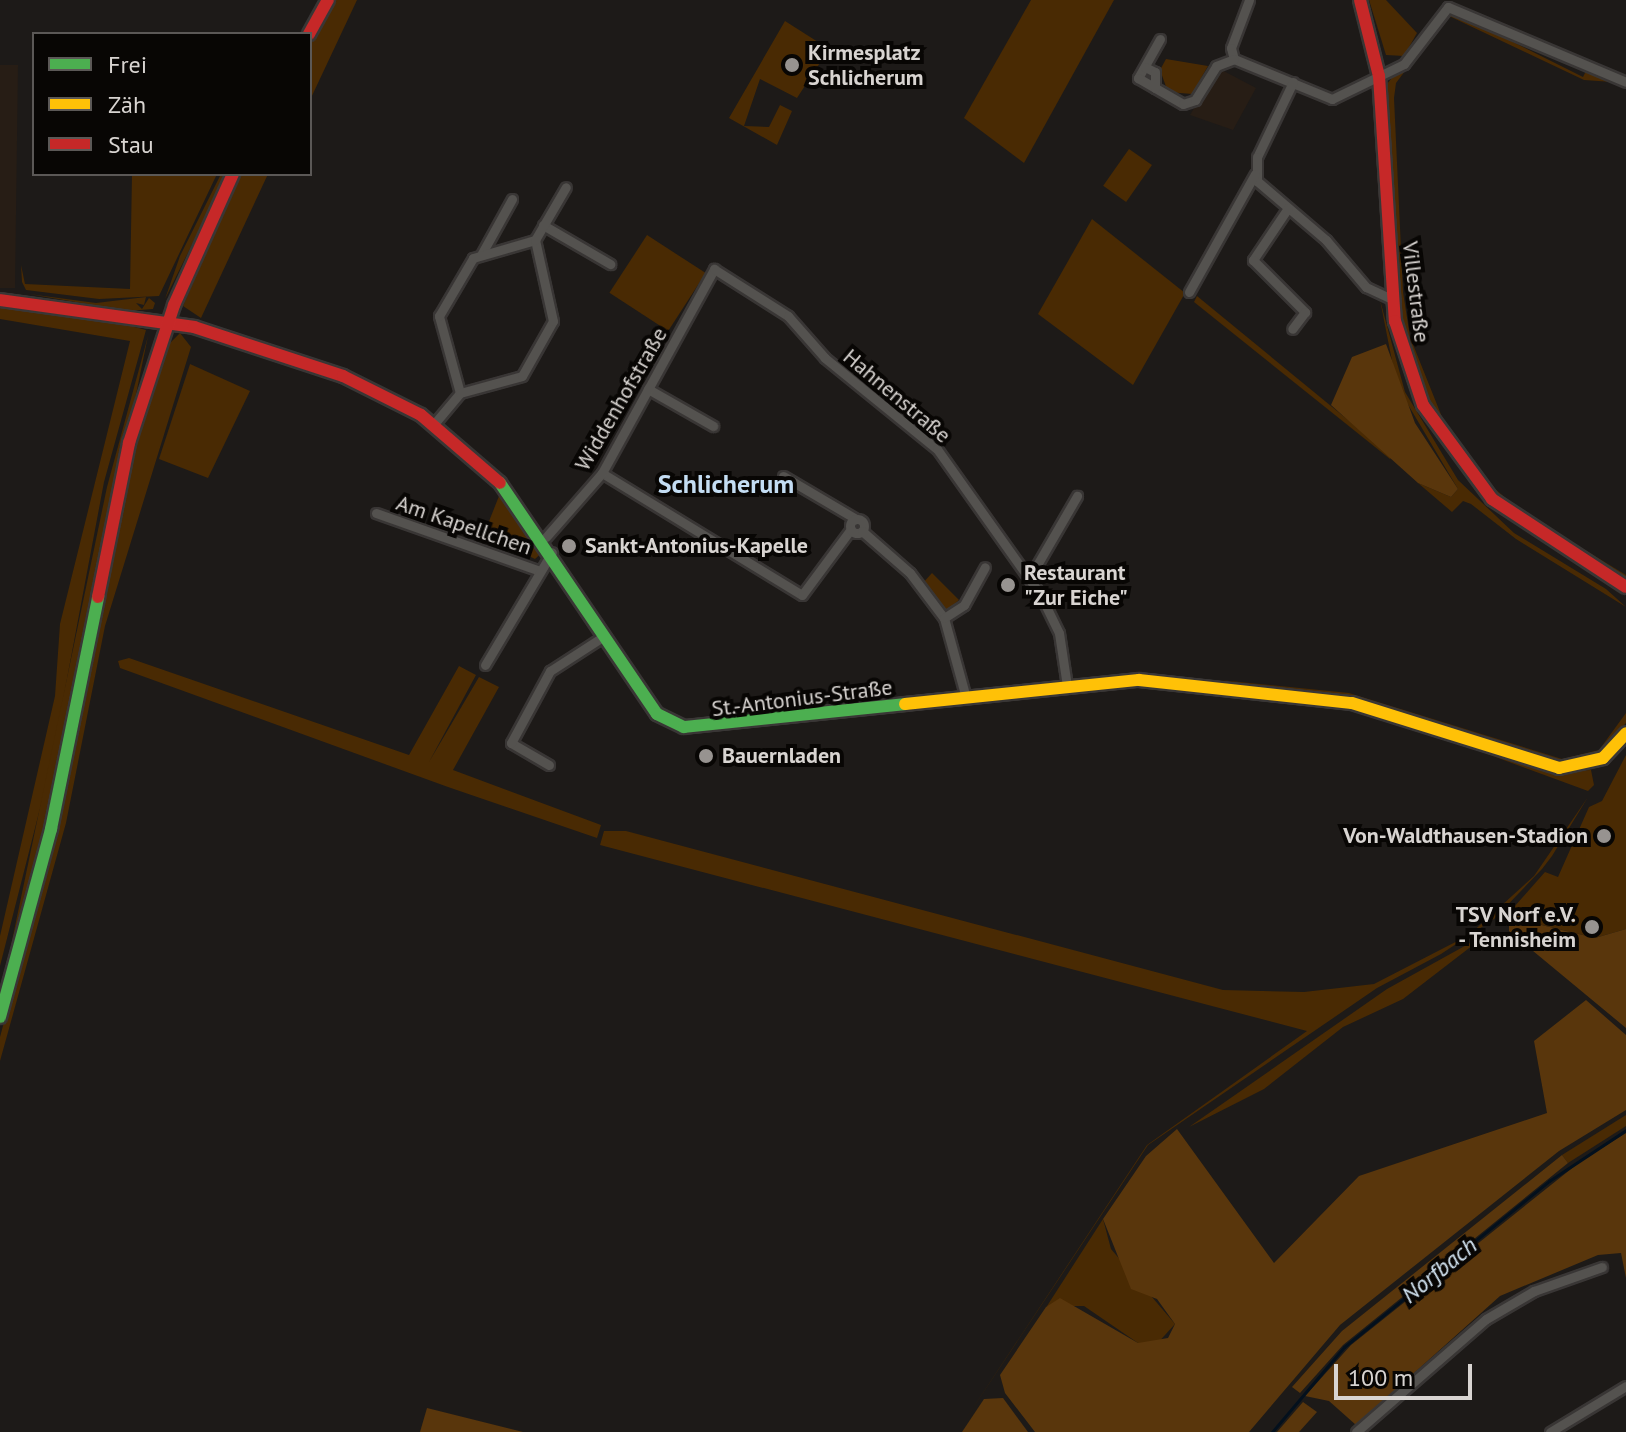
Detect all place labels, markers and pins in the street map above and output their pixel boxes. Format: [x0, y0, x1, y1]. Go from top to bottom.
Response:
place label: Kirmesplatz Schlicherum [808, 39, 924, 90]
marker: Kirmesplatz Schlicherum [783, 56, 801, 74]
place label: Sankt-Antonius-Kapelle [585, 533, 808, 559]
marker: Sankt-Antonius-Kapelle [560, 537, 578, 555]
place label: Restaurant "Zur Eiche" [1024, 559, 1128, 610]
marker: Restaurant "Zur Eiche" [999, 576, 1017, 594]
place label: Bauernladen [722, 743, 841, 769]
marker: Bauernladen [697, 747, 715, 765]
place label: Von-Waldthausen-Stadion [1343, 823, 1588, 849]
marker: Von-Waldthausen-Stadion [1595, 827, 1613, 845]
place label: TSV Norf e.V. - Tennisheim [1455, 901, 1576, 952]
marker: TSV Norf e.V. - Tennisheim [1583, 918, 1601, 936]

